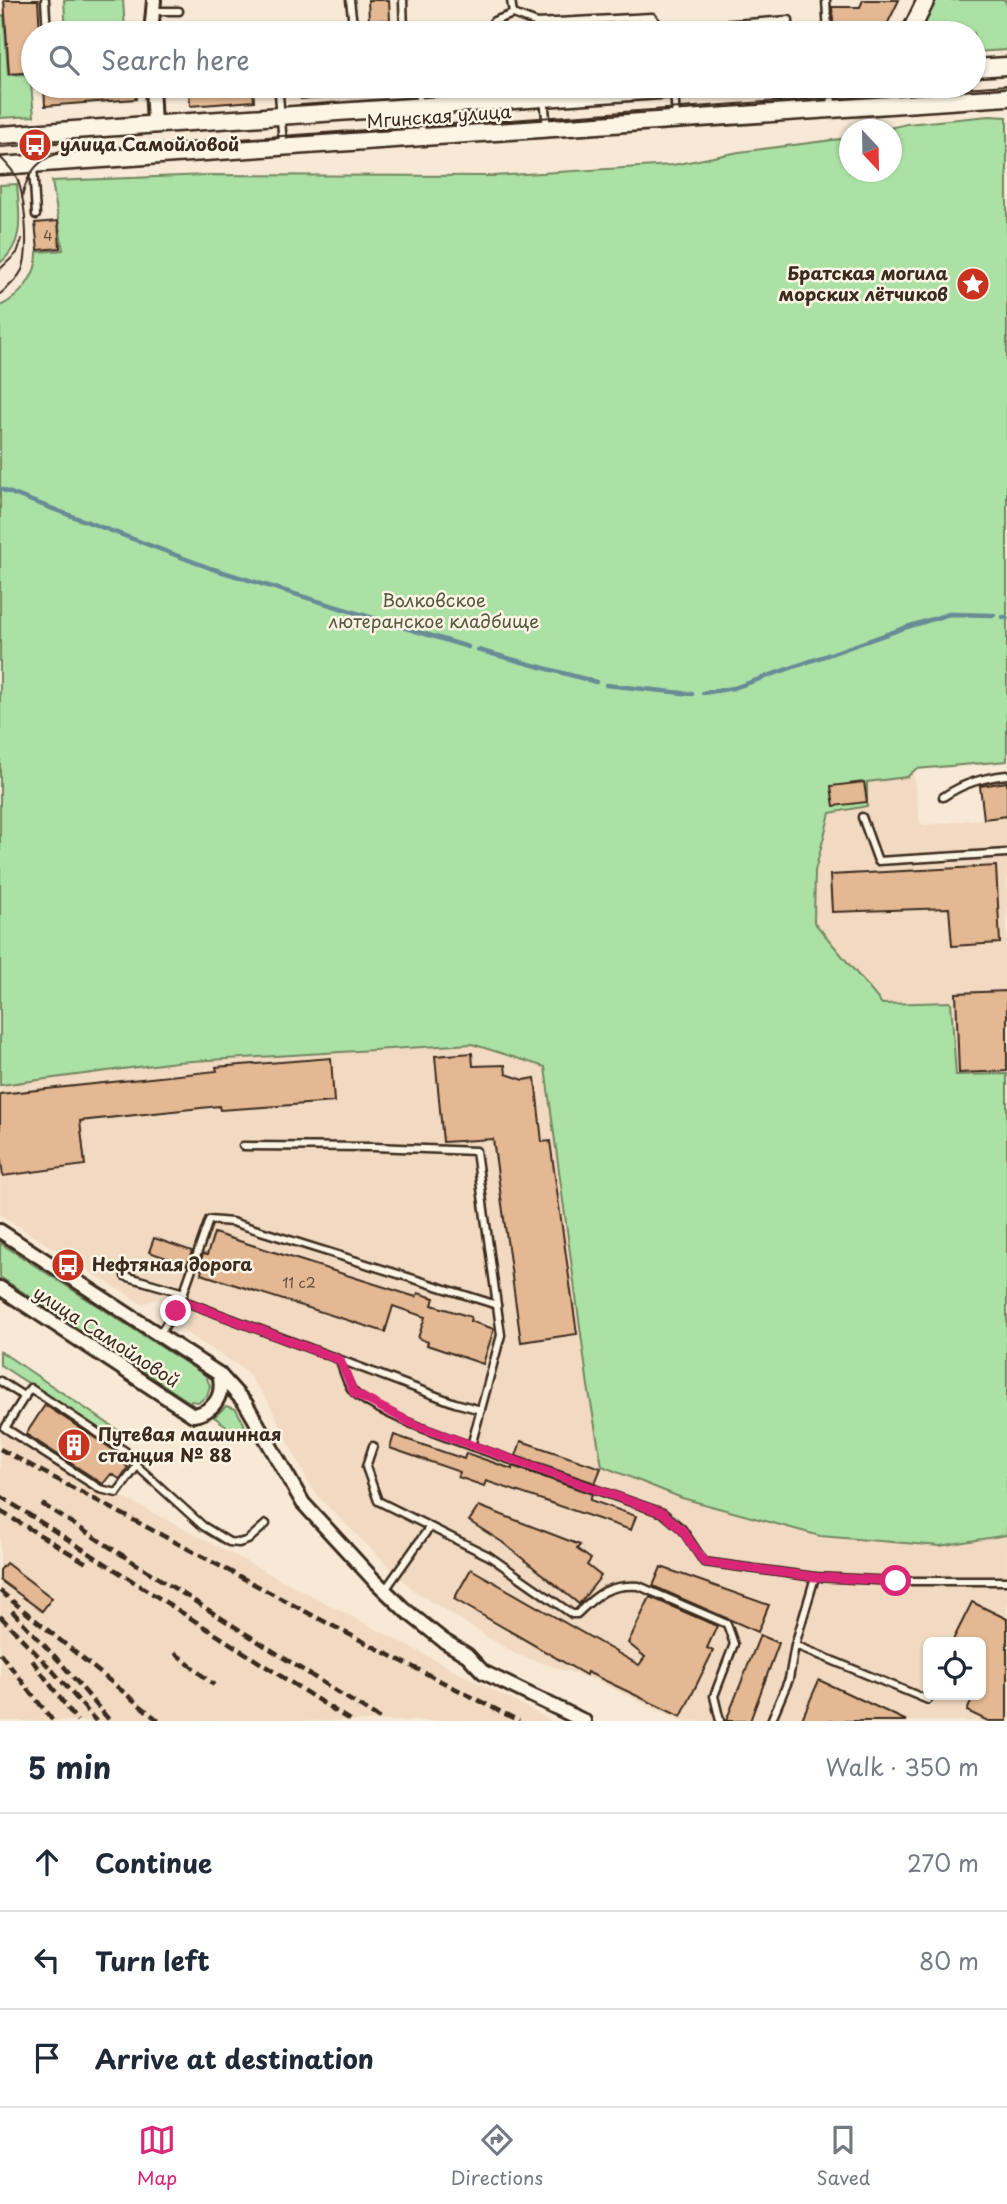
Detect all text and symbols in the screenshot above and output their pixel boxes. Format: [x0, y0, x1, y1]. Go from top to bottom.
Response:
search box [21, 21, 986, 98]
text: Search here [101, 40, 250, 79]
icon: search [45, 41, 83, 79]
street label: Мгинская улица [365, 97, 513, 134]
north arrow [839, 119, 902, 182]
bus stop icon: улица Самойловой [16, 126, 54, 164]
place label: улица Самойловой [60, 130, 239, 157]
house number: 4 [43, 225, 53, 246]
place label: Братская могила морских лётчиков [779, 259, 948, 307]
place icon: Братская могила морских лётчиков [954, 265, 992, 303]
park label: Волковское лютеранское кладбище [328, 586, 539, 634]
bus stop icon: Нефтяная дорога [49, 1246, 87, 1284]
place label: Нефтяная дорога [92, 1250, 253, 1277]
house number: 11 с2 [282, 1272, 316, 1293]
street label: улица Самойловой [28, 1278, 185, 1393]
route end [160, 1295, 191, 1326]
place label: Путевая машинная станция № 88 [98, 1420, 281, 1468]
building icon: Путевая машинная станция № 88 [55, 1426, 93, 1464]
route start [880, 1565, 911, 1596]
map controls [923, 1637, 986, 1700]
button: locate [923, 1637, 986, 1700]
text: 5 min [28, 1744, 111, 1789]
text: Walk · 350 m [826, 1749, 979, 1784]
icon: ahead [28, 1843, 66, 1881]
text: Continue [95, 1843, 212, 1882]
text: 270 m [907, 1845, 979, 1880]
icon: left [28, 1941, 66, 1979]
text: Turn left [95, 1941, 210, 1980]
text: 80 m [919, 1943, 979, 1978]
icon: arrive [28, 2039, 66, 2077]
text: Arrive at destination [95, 2039, 374, 2078]
tab: Map [137, 2121, 177, 2191]
tab: Directions [451, 2121, 543, 2191]
tab: Saved [816, 2121, 870, 2191]

